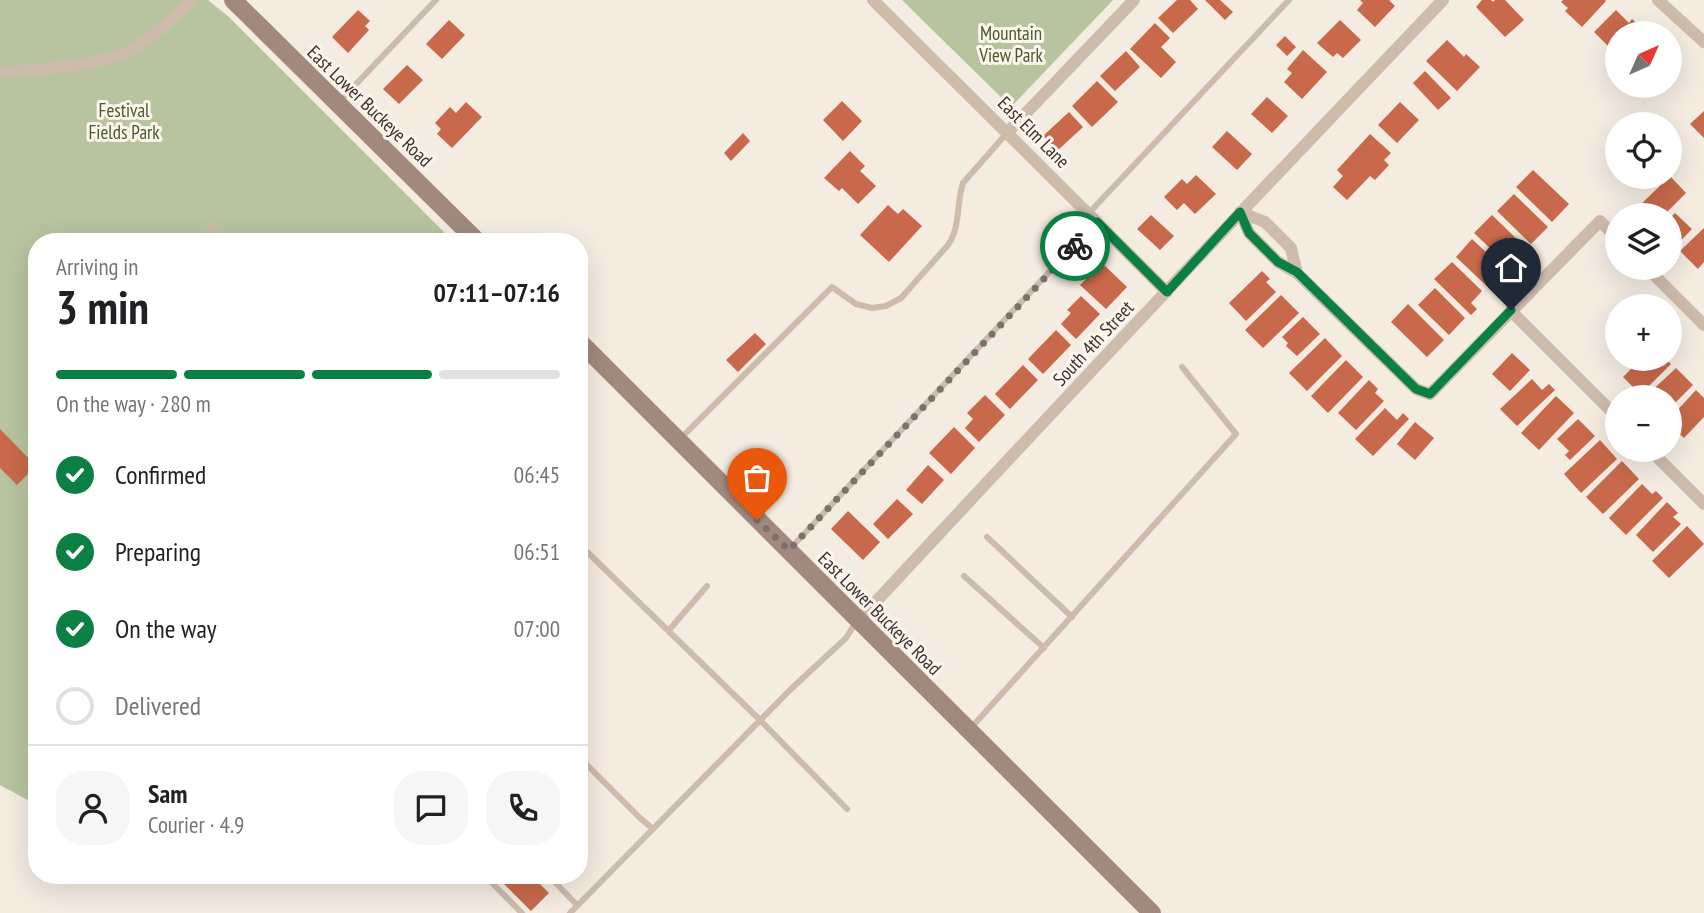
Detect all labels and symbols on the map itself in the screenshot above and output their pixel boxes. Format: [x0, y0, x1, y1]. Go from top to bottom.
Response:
park label: Mountain View Park [978, 21, 1043, 67]
north arrow [1605, 21, 1682, 98]
street label: East Lower Buckeye Road [302, 40, 438, 172]
street label: East Elm Lane [993, 91, 1075, 173]
park label: Festival Fields Park [88, 98, 160, 144]
courier [1040, 211, 1110, 281]
pin [1481, 238, 1541, 310]
street label: South 4th Street [1047, 295, 1139, 391]
pin [727, 448, 787, 520]
street label: East Lower Buckeye Road [813, 546, 947, 680]

